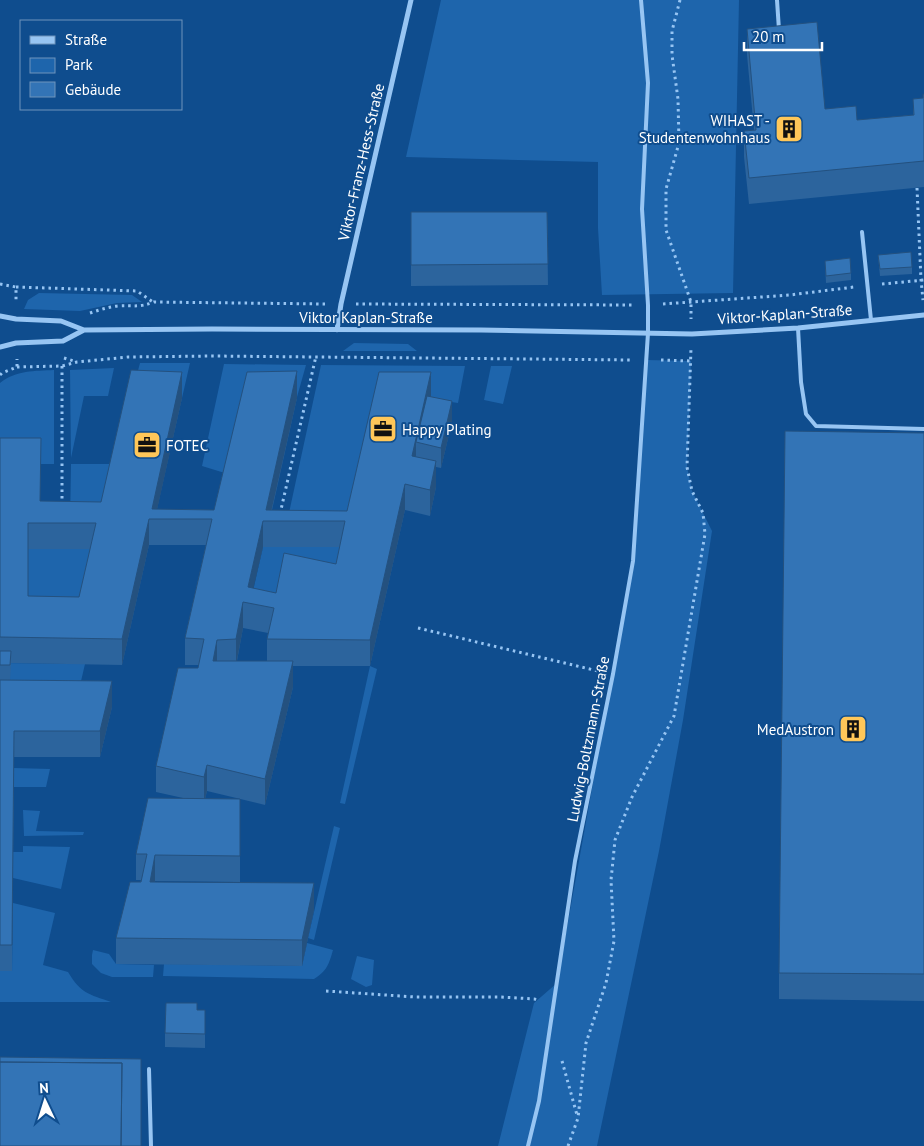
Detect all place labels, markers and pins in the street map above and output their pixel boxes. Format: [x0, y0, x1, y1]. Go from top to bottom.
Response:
place label: WIHAST - Studentenwohnhaus [639, 111, 770, 147]
building icon: WIHAST - Studentenwohnhaus [774, 114, 804, 144]
office icon: Happy Plating [368, 414, 398, 444]
place label: Happy Plating [402, 420, 492, 439]
office icon: FOTEC [132, 430, 162, 460]
place label: FOTEC [166, 436, 208, 455]
building icon: MedAustron [838, 714, 868, 744]
place label: MedAustron [757, 720, 834, 739]

